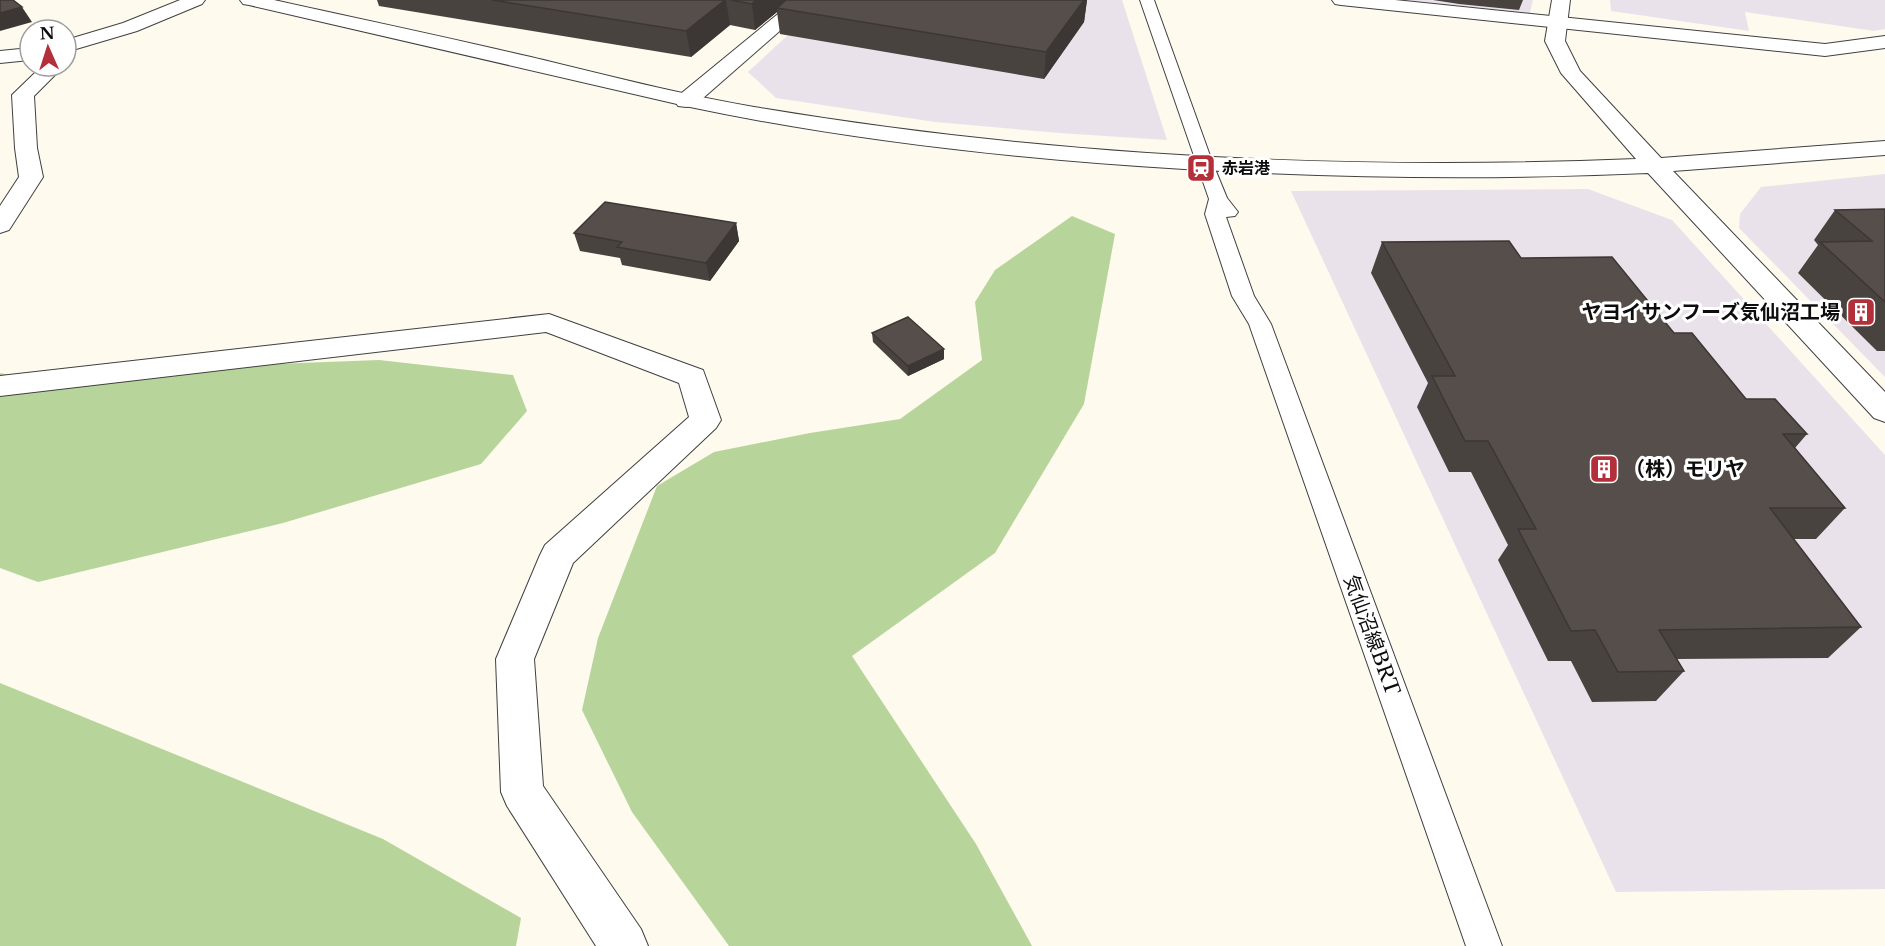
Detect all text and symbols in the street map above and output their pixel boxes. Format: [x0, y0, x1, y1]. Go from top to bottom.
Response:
north arrow [18, 18, 78, 78]
text: N [39, 23, 55, 43]
station icon: 赤岩港 [1185, 152, 1217, 184]
place label: 赤岩港 [1222, 158, 1270, 178]
building icon: ヤヨイサンフーズ気仙沼工場 [1845, 296, 1877, 328]
place label: ヤヨイサンフーズ気仙沼工場 [1582, 300, 1840, 324]
building icon: （株）モリヤ [1588, 453, 1620, 485]
place label: （株）モリヤ [1625, 457, 1745, 481]
street label: 気仙沼線BRT [1339, 571, 1405, 699]

